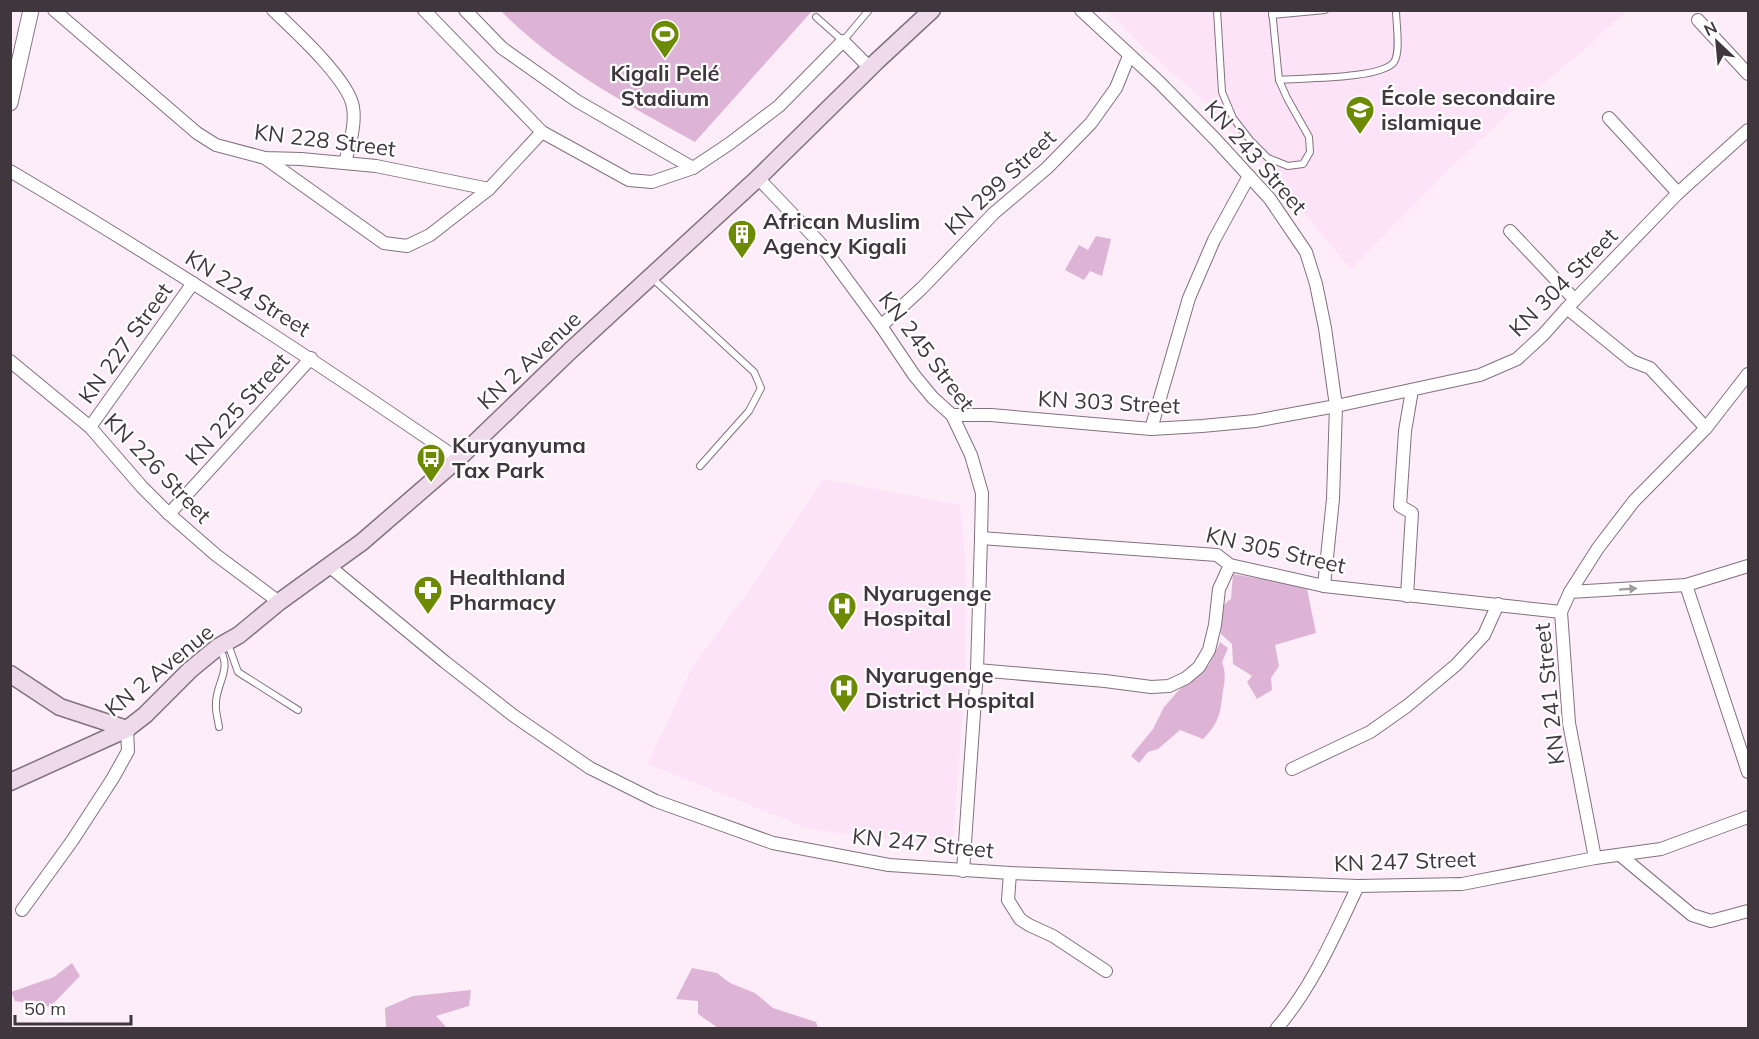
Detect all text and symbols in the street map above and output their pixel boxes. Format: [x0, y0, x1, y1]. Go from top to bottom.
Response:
north arrow [1687, 12, 1747, 72]
text: N [1701, 17, 1720, 40]
sports icon: Kigali Pelé Stadium [649, 18, 681, 60]
place label: Kigali Pelé Stadium [610, 59, 720, 112]
place label: École secondaire islamique [1381, 83, 1556, 136]
street label: KN 243 Street [1199, 94, 1313, 220]
school or university icon: École secondaire islamique [1344, 94, 1376, 136]
street label: KN 228 Street [253, 117, 398, 163]
street label: KN 299 Street [938, 123, 1062, 241]
place label: African Muslim Agency Kigali [763, 207, 920, 260]
building icon: African Muslim Agency Kigali [726, 218, 758, 260]
street label: KN 304 Street [1503, 222, 1623, 342]
street label: KN 224 Street [180, 243, 316, 343]
street label: KN 227 Street [72, 277, 178, 409]
street label: KN 245 Street [873, 286, 981, 416]
street label: KN 2 Avenue [471, 305, 587, 415]
street label: KN 225 Street [179, 347, 295, 471]
street label: KN 303 Street [1037, 384, 1181, 420]
street label: KN 226 Street [98, 407, 218, 529]
place label: Kuryanyuma Tax Park [452, 431, 586, 484]
bus stop icon: Kuryanyuma Tax Park [415, 442, 447, 484]
street label: KN 305 Street [1204, 520, 1349, 580]
place label: Healthland Pharmacy [449, 563, 565, 616]
pharmacy icon: Healthland Pharmacy [412, 574, 444, 616]
place label: Nyarugenge Hospital [863, 579, 991, 632]
one-way arrow [1618, 584, 1637, 593]
hospital icon: Nyarugenge Hospital [826, 590, 858, 632]
street label: KN 2 Avenue [99, 618, 219, 722]
street label: KN 241 Street [1528, 621, 1570, 766]
place label: Nyarugenge District Hospital [865, 661, 1035, 714]
hospital icon: Nyarugenge District Hospital [828, 672, 860, 714]
street label: KN 247 Street [851, 822, 996, 864]
street label: KN 247 Street [1333, 845, 1477, 877]
scale bar [15, 988, 130, 1026]
text: 50 m [24, 997, 66, 1020]

